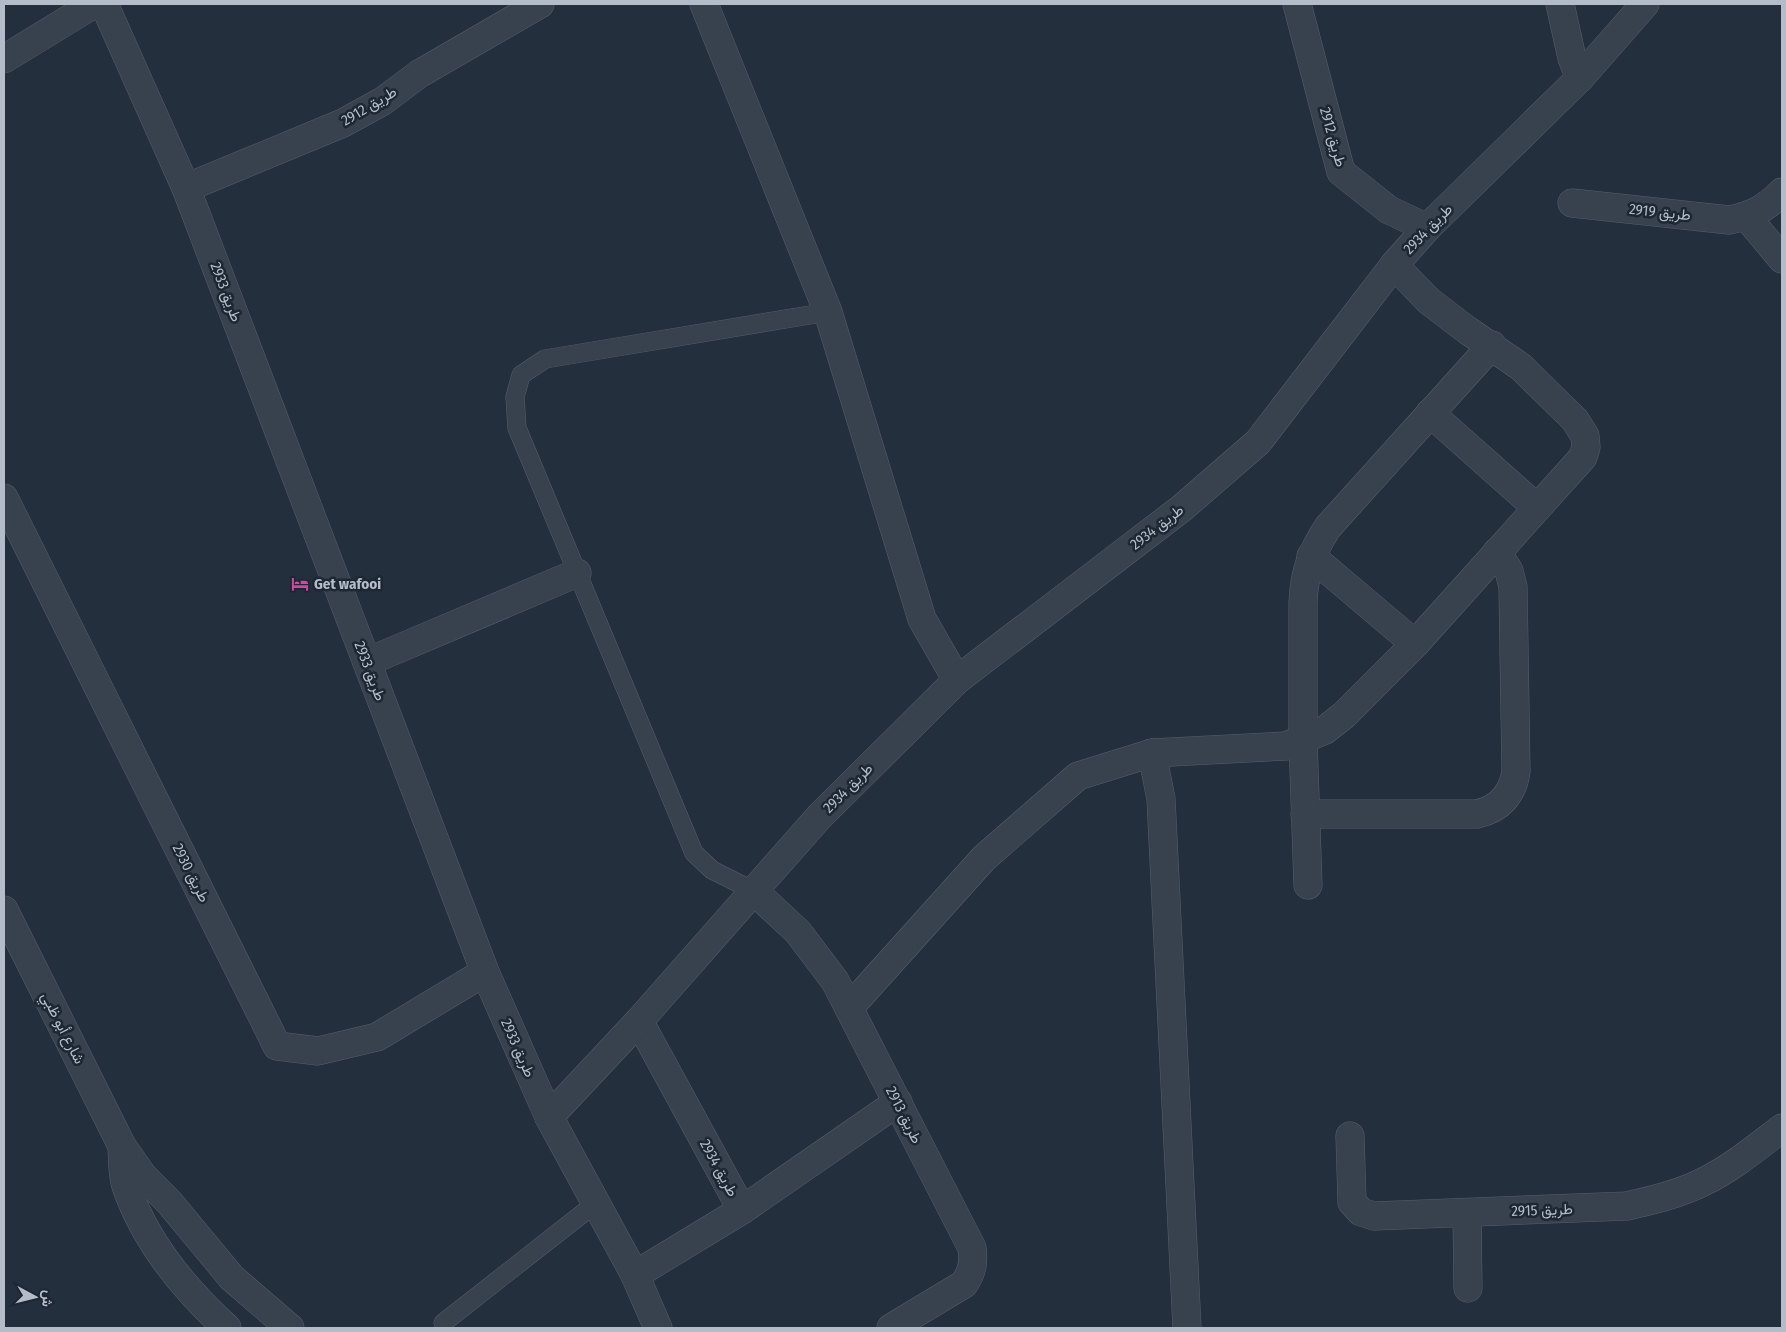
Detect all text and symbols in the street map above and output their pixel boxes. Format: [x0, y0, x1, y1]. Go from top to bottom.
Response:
street label: طريق 2912 [338, 82, 401, 130]
street label: طريق 2912 [1315, 105, 1350, 169]
street label: طريق 2934 [1400, 200, 1457, 259]
street label: طريق 2919 [1628, 200, 1692, 225]
street label: طريق 2933 [205, 260, 246, 325]
street label: طريق 2934 [1127, 500, 1188, 554]
hotel icon: Get wafooi [290, 574, 310, 594]
place label: Get wafooi [314, 575, 381, 593]
street label: طريق 2933 [349, 639, 390, 704]
street label: طريق 2934 [819, 759, 877, 817]
street label: طريق 2930 [168, 841, 214, 906]
street label: شارع أبو ظبي [34, 989, 89, 1069]
street label: طريق 2933 [496, 1016, 539, 1081]
street label: طريق 2913 [881, 1084, 926, 1147]
street label: طريق 2934 [695, 1136, 742, 1201]
street label: طريق 2915 [1511, 1200, 1573, 1221]
north arrow [10, 1272, 60, 1322]
text: ش [38, 1289, 57, 1308]

